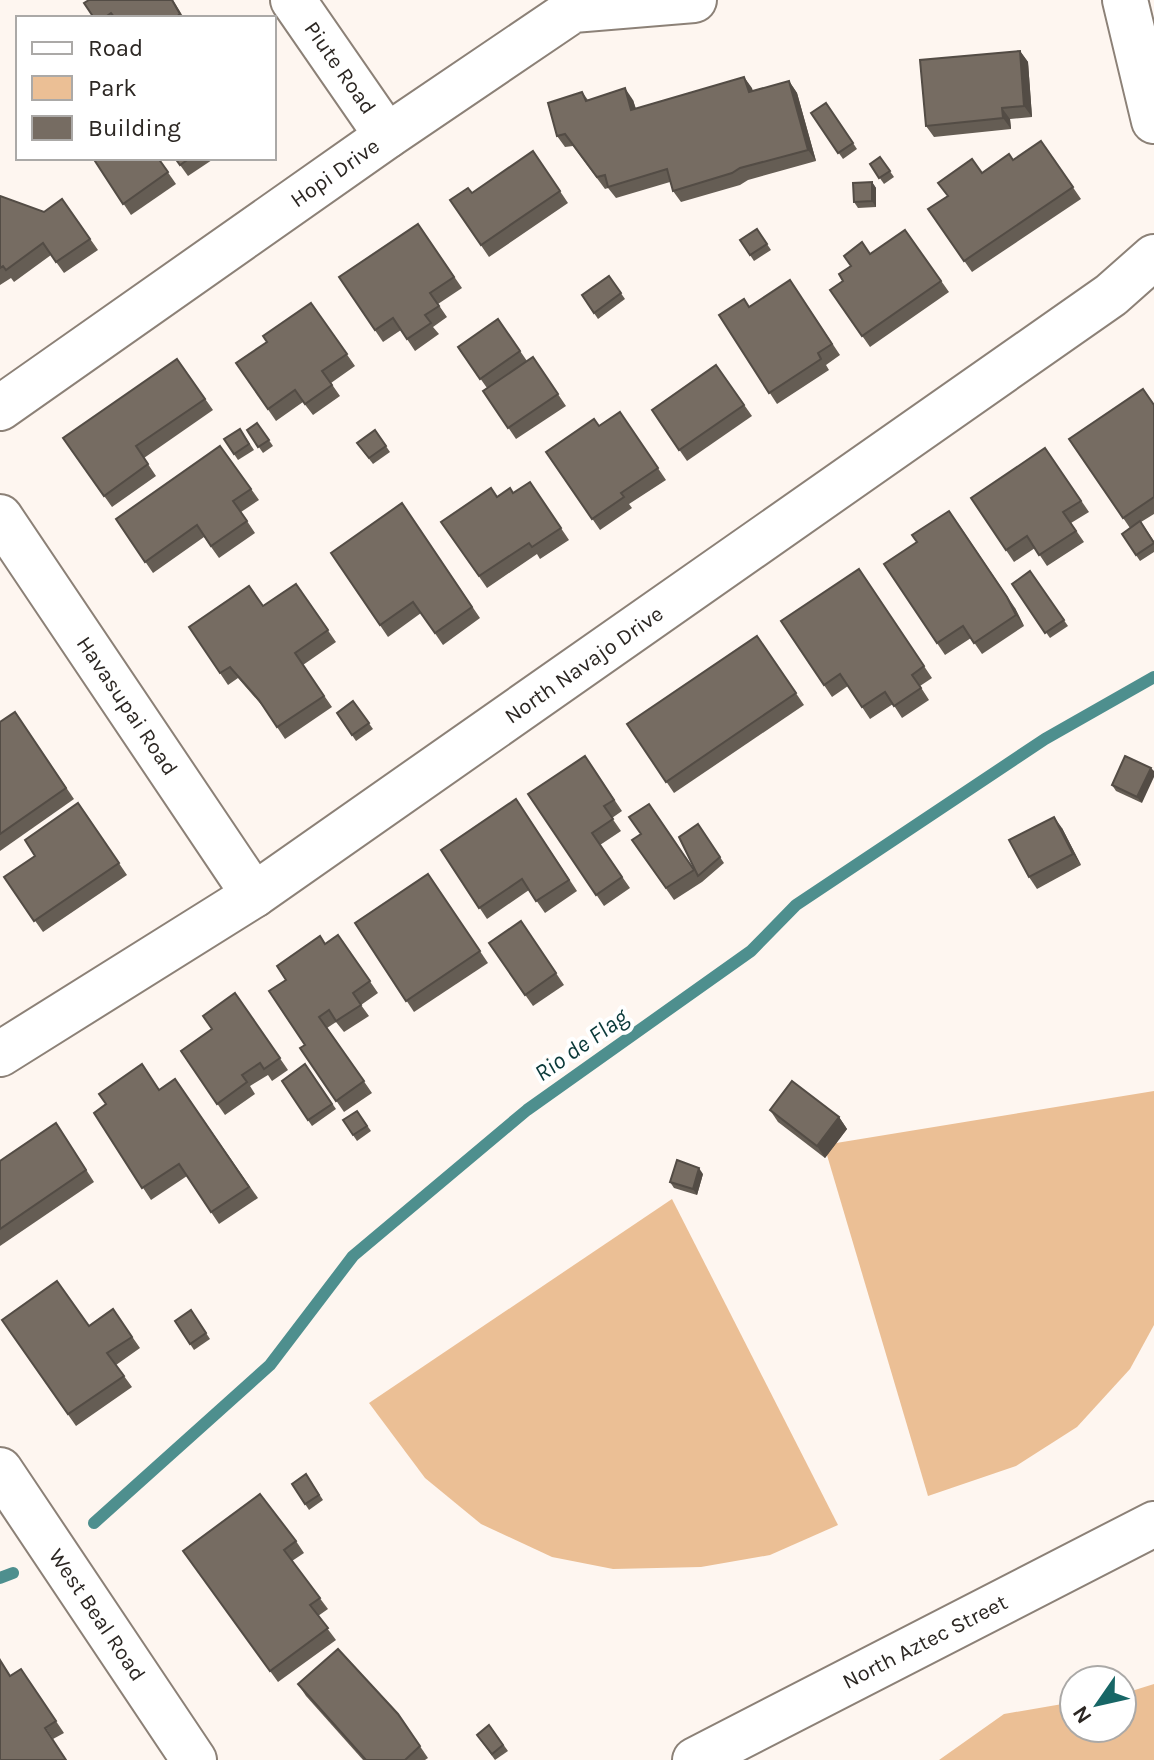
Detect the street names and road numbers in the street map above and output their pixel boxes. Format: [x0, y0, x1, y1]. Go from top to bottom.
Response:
street label: Piute Road [299, 17, 381, 119]
street label: Hopi Drive [285, 133, 385, 213]
street label: North Navajo Drive [500, 601, 668, 729]
street label: Havasupai Road [71, 631, 183, 781]
street label: West Beal Road [43, 1544, 151, 1686]
street label: North Aztec Street [838, 1589, 1012, 1695]

